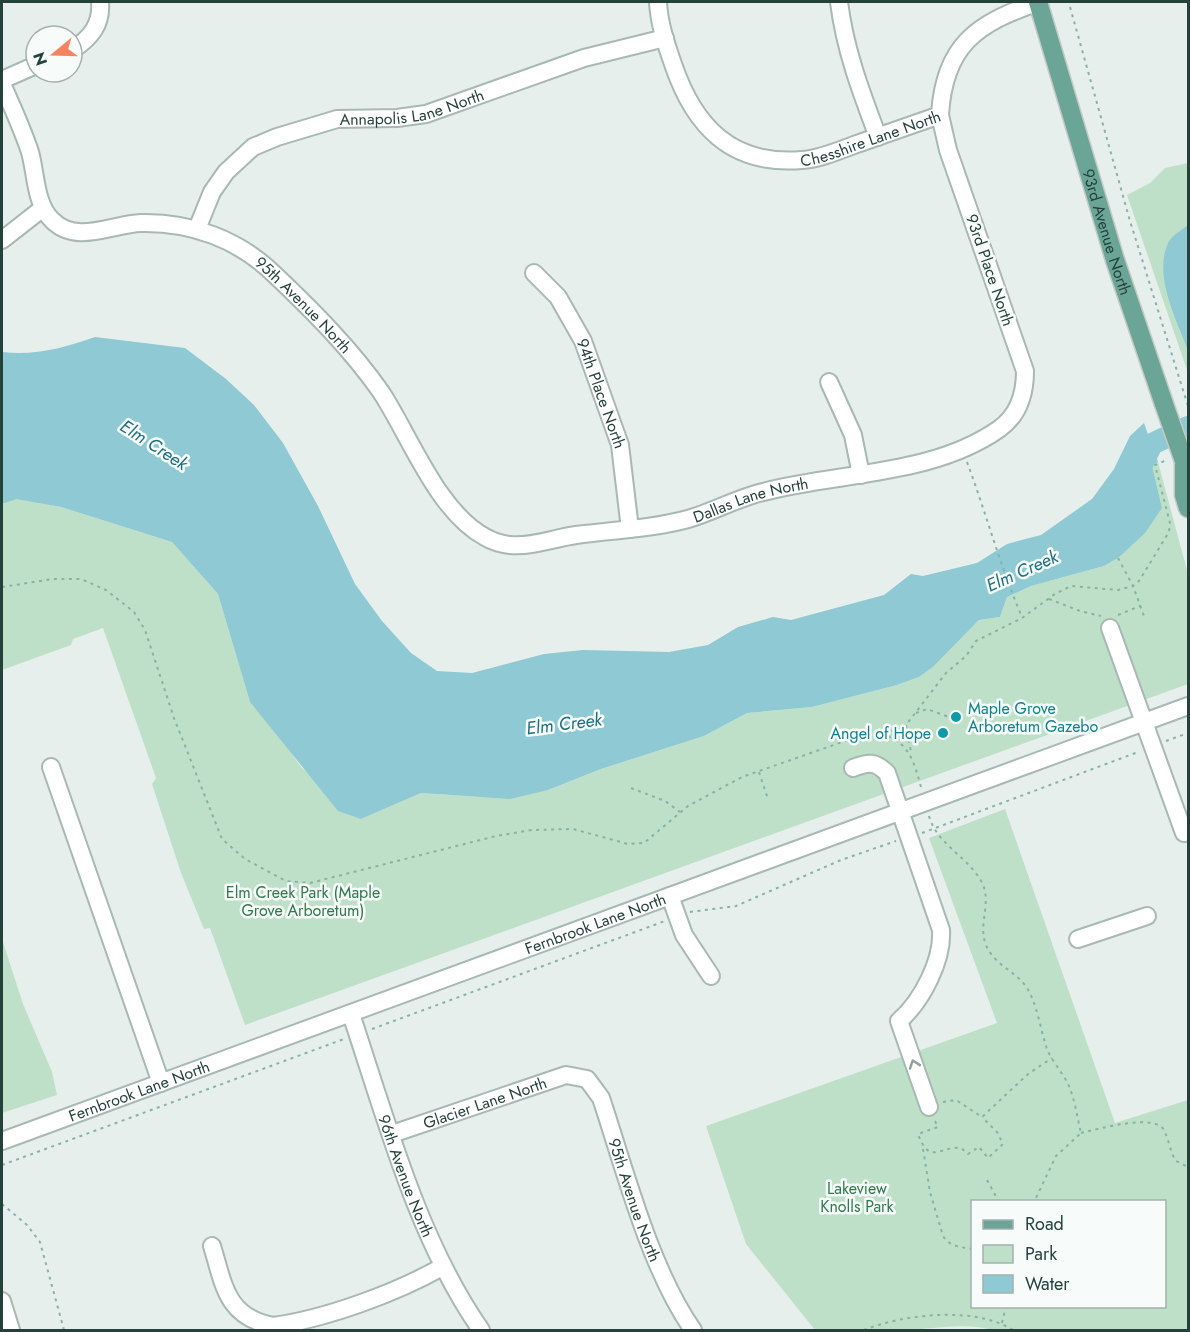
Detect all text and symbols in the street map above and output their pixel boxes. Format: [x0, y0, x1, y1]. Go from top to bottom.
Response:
north arrow [24, 24, 84, 84]
text: N [27, 49, 53, 68]
street label: Annapolis Lane North [339, 83, 487, 130]
street label: Chesshire Lane North [799, 104, 944, 172]
street label: 93rd Avenue North [1077, 166, 1138, 298]
street label: 93rd Place North [960, 211, 1020, 329]
street label: 95th Avenue North [250, 251, 357, 358]
street label: 94th Place North [571, 335, 632, 451]
water label: Elm Creek [115, 413, 194, 477]
street label: Dallas Lane North [690, 471, 810, 528]
water label: Elm Creek [982, 543, 1063, 598]
place label: Maple Grove Arboretum Gazebo [968, 697, 1098, 738]
water label: Elm Creek [525, 706, 605, 742]
marker: Maple Grove Arboretum Gazebo [949, 710, 963, 724]
place label: Angel of Hope [831, 722, 931, 745]
marker: Angel of Hope [936, 726, 950, 740]
park label: Elm Creek Park (Maple Grove Arboretum) [226, 881, 380, 922]
street label: Fernbrook Lane North [522, 887, 669, 960]
street label: Fernbrook Lane North [65, 1054, 213, 1127]
one-way arrow [909, 1059, 922, 1070]
street label: Glacier Lane North [420, 1071, 550, 1134]
street label: 96th Avenue North [373, 1112, 440, 1241]
street label: 95th Avenue North [603, 1135, 667, 1265]
park label: Lakeview Knolls Park [820, 1177, 895, 1218]
legend [971, 1200, 1166, 1308]
text: Road [1025, 1211, 1064, 1237]
text: Park [1025, 1241, 1057, 1267]
text: Water [1025, 1271, 1070, 1297]

